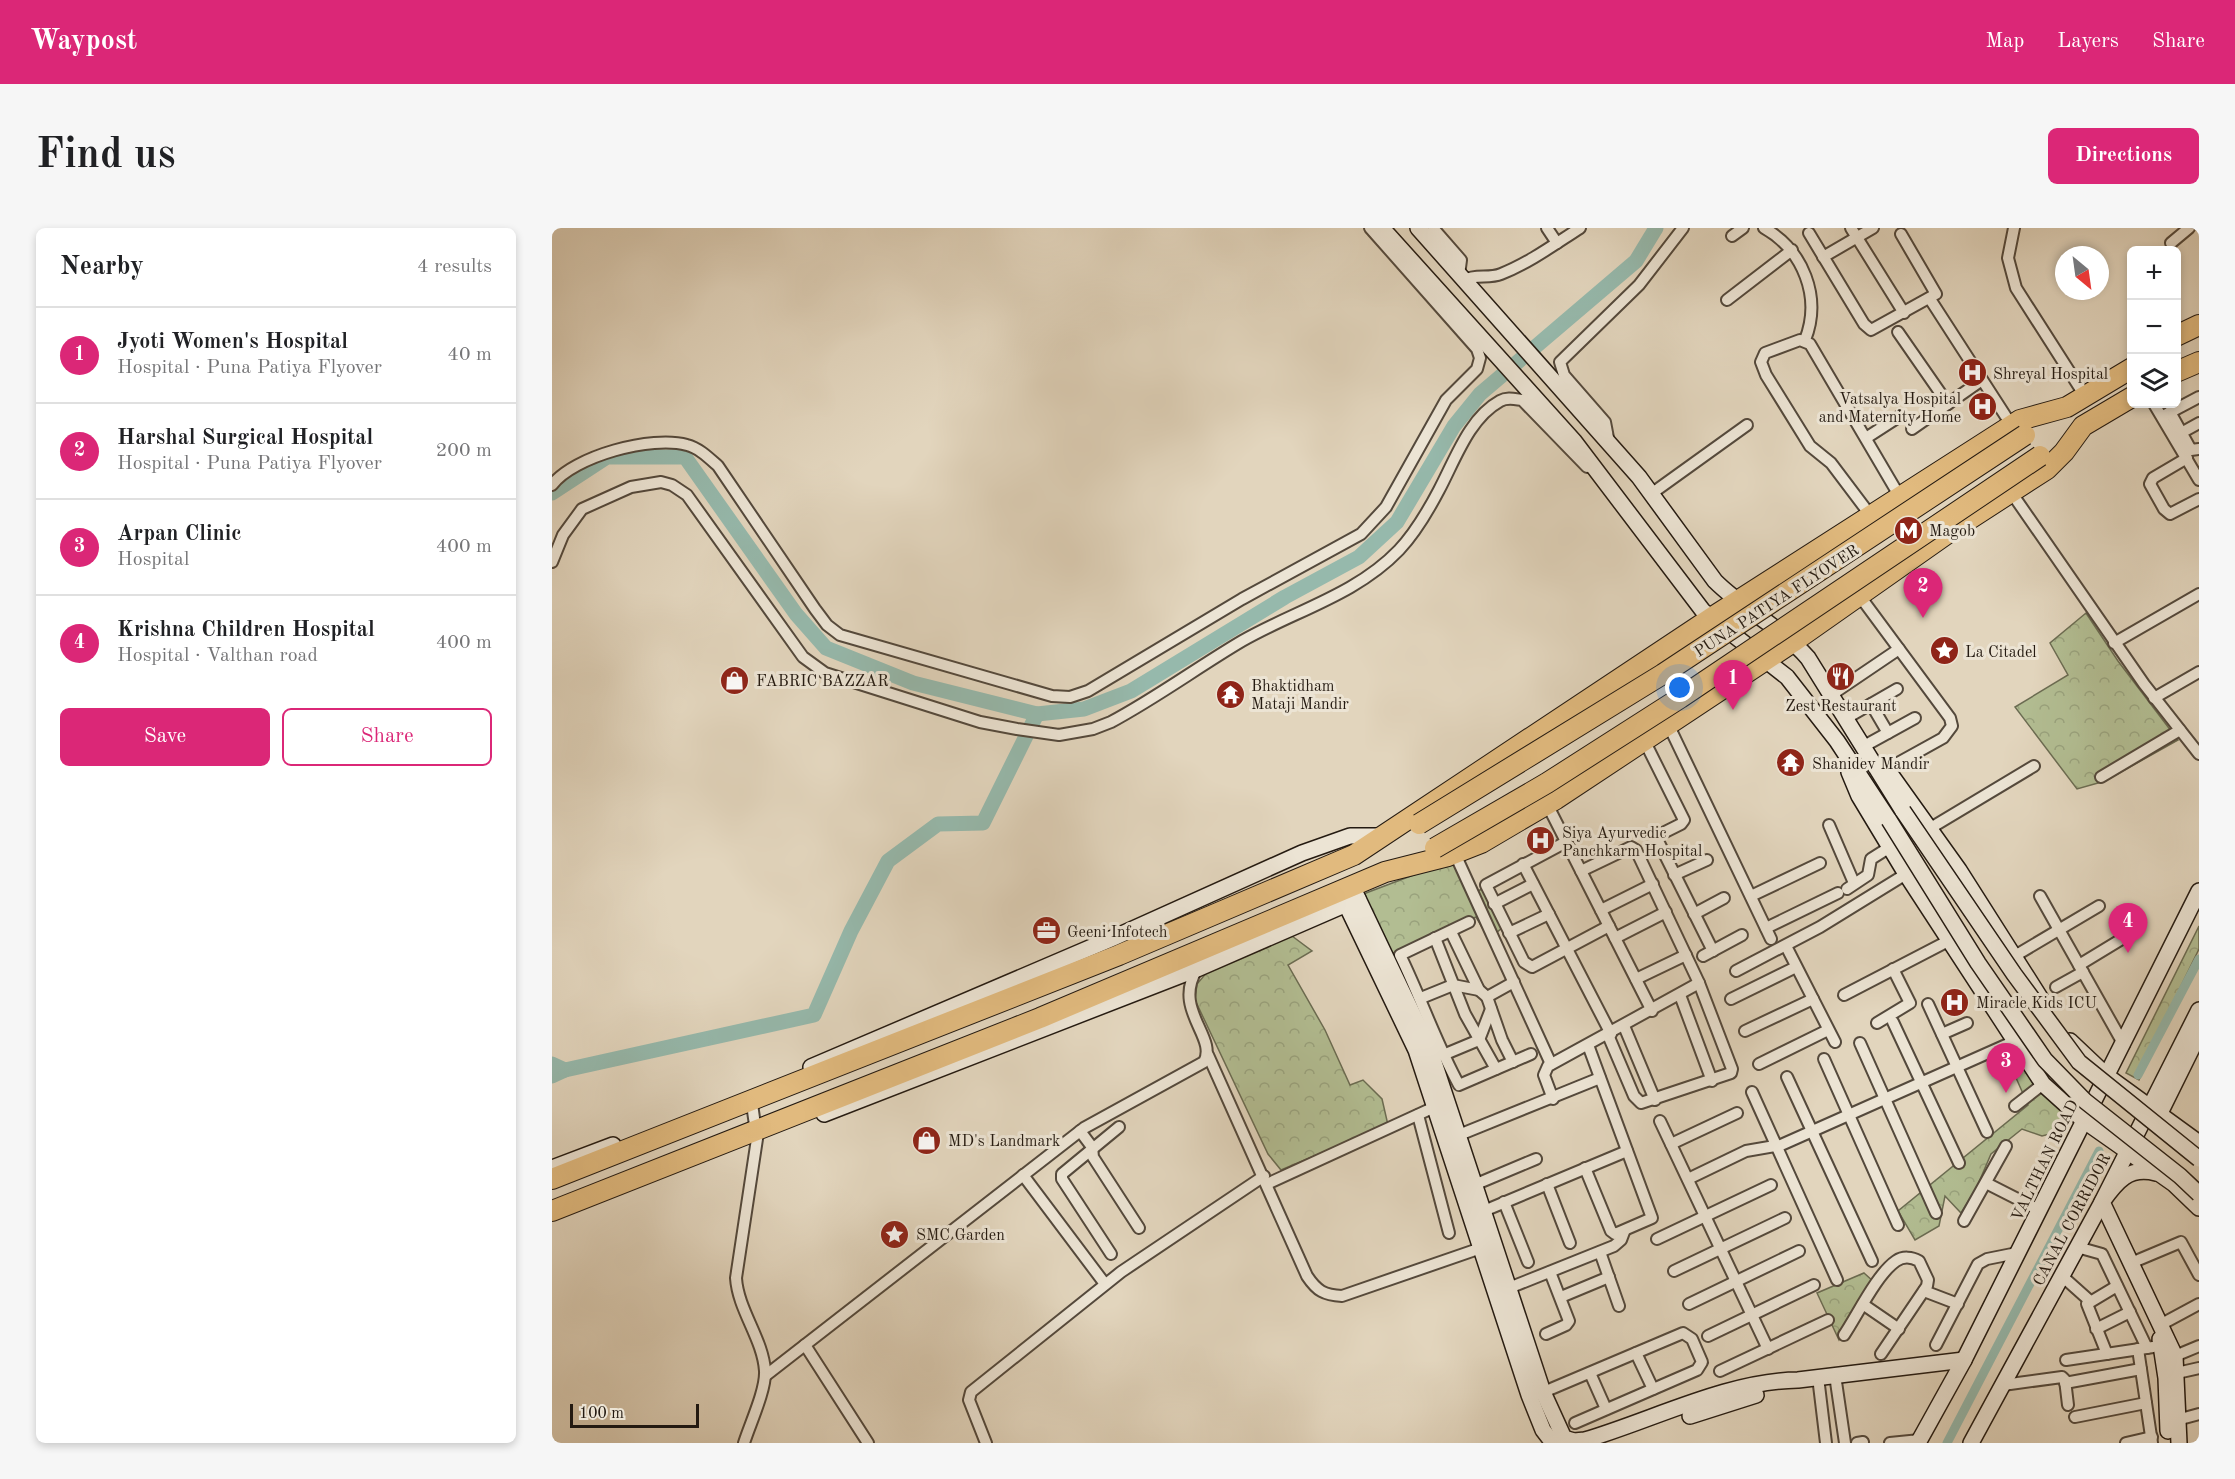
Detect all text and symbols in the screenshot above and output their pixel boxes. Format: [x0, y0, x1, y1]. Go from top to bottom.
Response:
text: Waypost [30, 28, 137, 56]
text: Map [1985, 31, 2024, 52]
text: Layers [2057, 31, 2119, 52]
text: Share [2152, 31, 2205, 52]
button: Directions [2048, 128, 2199, 184]
text: Find us [36, 135, 175, 177]
north arrow [2055, 246, 2109, 300]
map controls [2127, 246, 2181, 408]
button: + [2127, 246, 2181, 300]
text: Nearby [60, 254, 144, 280]
text: 4 results [417, 257, 492, 277]
button: − [2127, 300, 2181, 354]
text: Jyoti Women's Hospital [117, 331, 348, 353]
text: 1 [74, 345, 85, 365]
text: 40 m [447, 345, 492, 365]
button: layers [2127, 354, 2181, 408]
hospital icon: Shreyal Hospital [1956, 357, 1988, 389]
text: Hospital · Puna Patiya Flyover [117, 358, 382, 378]
place label: Shreyal Hospital [1993, 367, 2108, 383]
hospital icon: Vatsalya Hospital and Maternity Home [1966, 391, 1998, 423]
place label: Vatsalya Hospital and Maternity Home [1819, 392, 1961, 426]
text: Harshal Surgical Hospital [117, 427, 373, 449]
text: 2 [74, 441, 85, 461]
text: 200 m [436, 441, 492, 461]
text: Hospital · Puna Patiya Flyover [117, 454, 382, 474]
metro station icon: Magob [1892, 514, 1924, 546]
text: Arpan Clinic [117, 523, 242, 545]
place label: Magob [1929, 524, 1975, 540]
text: 3 [74, 537, 85, 557]
text: 400 m [436, 537, 492, 557]
street label: PUNA PATIYA FLYOVER [1692, 543, 1862, 661]
text: Hospital [117, 550, 189, 570]
pin: 2 [1904, 568, 1942, 618]
text: Krishna Children Hospital [117, 619, 375, 641]
text: 4 [74, 633, 85, 653]
text: 400 m [436, 633, 492, 653]
place icon: La Citadel [1928, 635, 1960, 667]
place label: La Citadel [1965, 645, 2037, 661]
text: Hospital · Valthan road [117, 646, 318, 666]
pin: 1 [1714, 660, 1752, 710]
restaurant icon: Zest Restaurant [1825, 661, 1857, 693]
shop icon: FABRIC BAZZAR [719, 664, 751, 696]
your location [1665, 673, 1694, 702]
place label: FABRIC BAZZAR [756, 674, 889, 690]
temple icon: Bhaktidham Mataji Mandir [1214, 678, 1246, 710]
place label: Bhaktidham Mataji Mandir [1251, 679, 1349, 713]
place label: Zest Restaurant [1785, 699, 1897, 715]
button: Save [60, 708, 270, 766]
button: Share [282, 708, 492, 766]
temple icon: Shanidev Mandir [1775, 747, 1807, 779]
place label: Shanidev Mandir [1812, 757, 1930, 773]
hospital icon: Siya Ayurvedic Panchkarm Hospital [1525, 825, 1557, 857]
place label: Siya Ayurvedic Panchkarm Hospital [1562, 826, 1702, 860]
pin: 4 [2108, 904, 2148, 953]
office icon: Geeni Infotech [1030, 915, 1062, 947]
place label: Geeni Infotech [1067, 925, 1168, 941]
hospital icon: Miracle Kids ICU [1939, 986, 1971, 1018]
place label: Miracle Kids ICU [1976, 996, 2098, 1012]
pin: 3 [1986, 1044, 2026, 1093]
street label: VALTHAN ROAD [2010, 1098, 2082, 1224]
shop icon: MD's Landmark [911, 1124, 943, 1156]
place label: MD's Landmark [948, 1134, 1060, 1150]
street label: CANAL CORRIDOR [2031, 1151, 2114, 1289]
place icon: SMC Garden [879, 1218, 911, 1250]
place label: SMC Garden [916, 1228, 1005, 1244]
scale bar [570, 1401, 699, 1428]
text: 100 m [579, 1406, 624, 1422]

